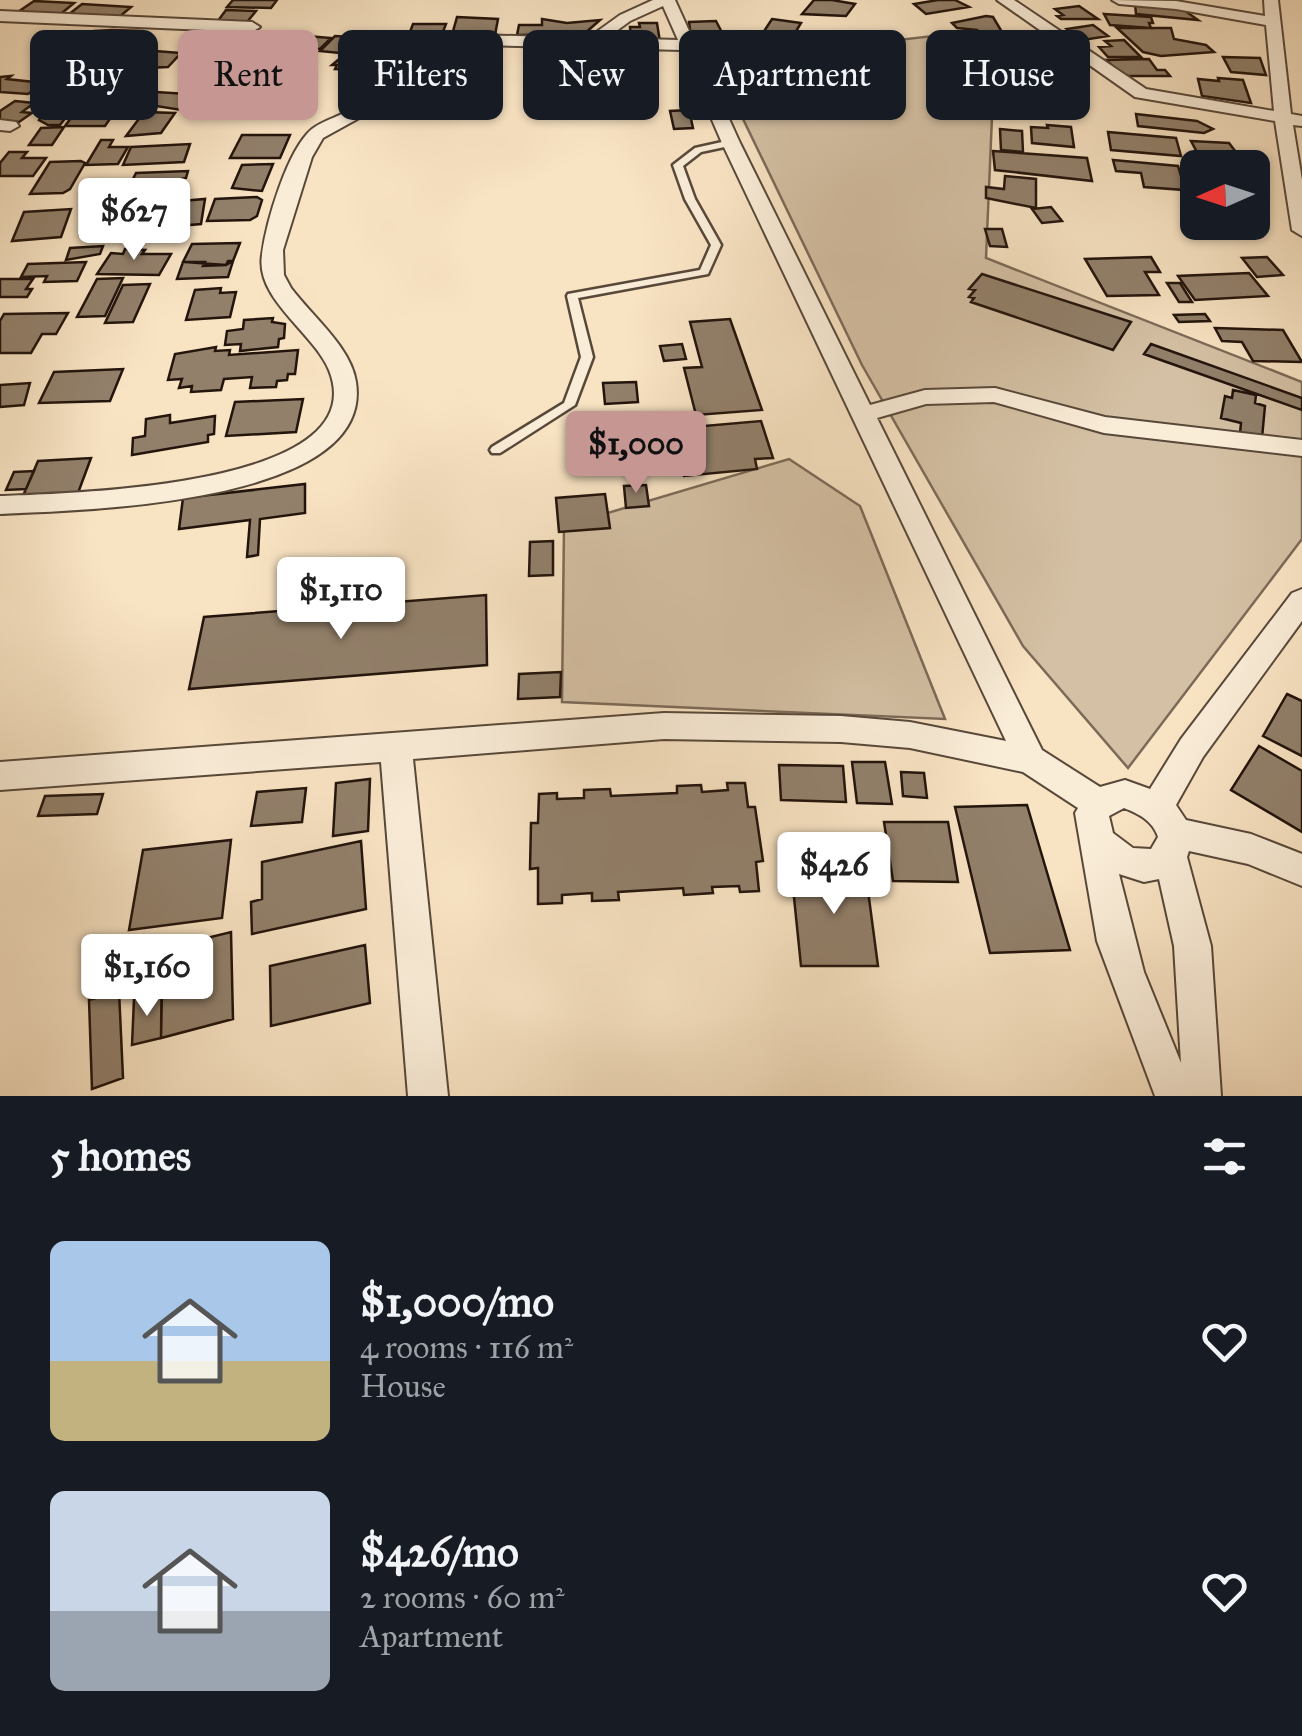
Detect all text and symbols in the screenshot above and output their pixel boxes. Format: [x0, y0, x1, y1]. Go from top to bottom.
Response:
chip: Buy [30, 30, 158, 120]
chip: Rent [178, 30, 318, 120]
chip: Filters [338, 30, 503, 120]
chip: New [523, 30, 659, 120]
chip: Apartment [679, 30, 906, 120]
chip: House [926, 30, 1090, 120]
north arrow [1180, 150, 1270, 240]
map controls [1180, 150, 1270, 240]
pin: $627 [75, 178, 193, 263]
text: $627 [100, 191, 168, 230]
pin: $1,000 [555, 411, 717, 496]
text: $1,000 [588, 424, 684, 463]
pin: $1,110 [260, 557, 422, 642]
text: $1,110 [299, 570, 383, 609]
pin: $426 [775, 832, 893, 917]
text: $426 [799, 845, 869, 884]
pin: $1,160 [66, 934, 228, 1019]
text: $1,160 [103, 947, 191, 986]
icon: filters [1197, 1129, 1252, 1184]
text: 5 homes [50, 1130, 191, 1182]
text: $1,000/mo [360, 1276, 554, 1328]
icon: home [130, 1281, 250, 1401]
icon: heart [1197, 1314, 1252, 1369]
text: 4 rooms · 116 m² [360, 1328, 573, 1367]
text: House [360, 1367, 446, 1406]
text: $426/mo [360, 1526, 519, 1578]
icon: home [130, 1531, 250, 1651]
icon: heart [1197, 1564, 1252, 1619]
text: 2 rooms · 60 m² [360, 1578, 565, 1617]
text: Apartment [360, 1617, 503, 1656]

